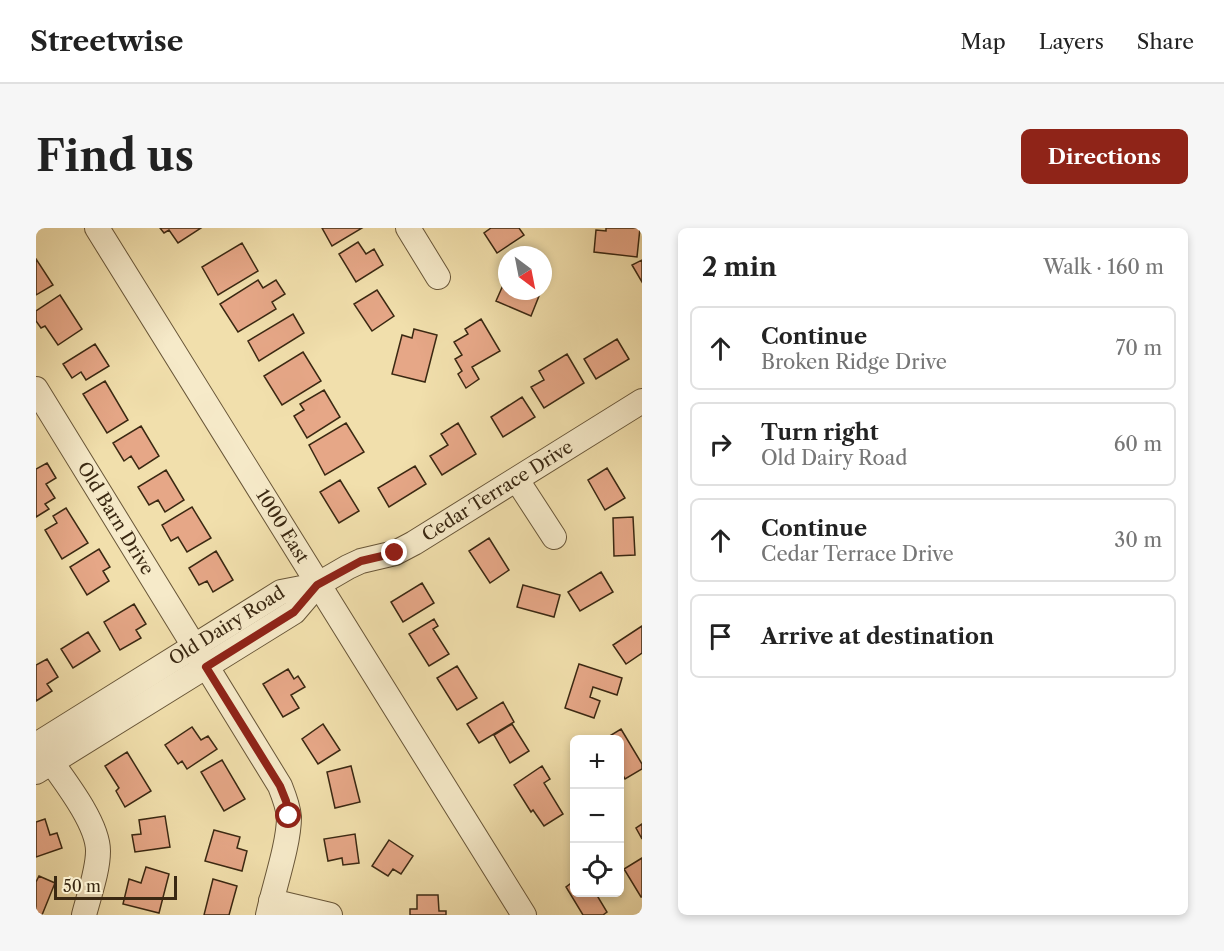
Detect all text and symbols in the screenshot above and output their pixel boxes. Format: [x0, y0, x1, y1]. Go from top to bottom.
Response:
text: Streetwise [30, 24, 184, 58]
text: Map [961, 29, 1006, 54]
text: Layers [1039, 29, 1104, 54]
text: Share [1137, 29, 1194, 54]
button: Directions [1021, 129, 1188, 184]
text: Find us [36, 130, 194, 182]
north arrow [498, 246, 552, 300]
text: 2 min [702, 251, 777, 283]
text: Walk · 160 m [1043, 255, 1164, 279]
text: Continue [761, 323, 867, 350]
icon: ahead [704, 332, 737, 365]
text: 70 m [1116, 336, 1162, 360]
text: Broken Ridge Drive [761, 350, 947, 374]
text: Turn right [761, 419, 879, 446]
icon: right [704, 428, 737, 461]
text: 60 m [1114, 432, 1162, 456]
street label: Cedar Terrace Drive [418, 436, 577, 546]
text: Old Dairy Road [761, 446, 907, 470]
street label: Old Barn Drive [73, 458, 159, 579]
street label: 1000 East [251, 485, 314, 568]
text: Continue [761, 515, 867, 542]
icon: ahead [704, 524, 737, 557]
text: 30 m [1114, 528, 1162, 552]
route end [381, 539, 407, 565]
text: Cedar Terrace Drive [761, 542, 954, 566]
street label: Old Dairy Road [165, 582, 289, 670]
icon: arrive [704, 620, 737, 653]
text: Arrive at destination [761, 623, 994, 650]
map controls [570, 735, 624, 897]
button: + [570, 735, 624, 789]
button: − [570, 789, 624, 843]
route start [275, 802, 301, 828]
button: locate [570, 843, 624, 897]
scale bar [54, 873, 177, 900]
text: 50 m [63, 876, 101, 896]

